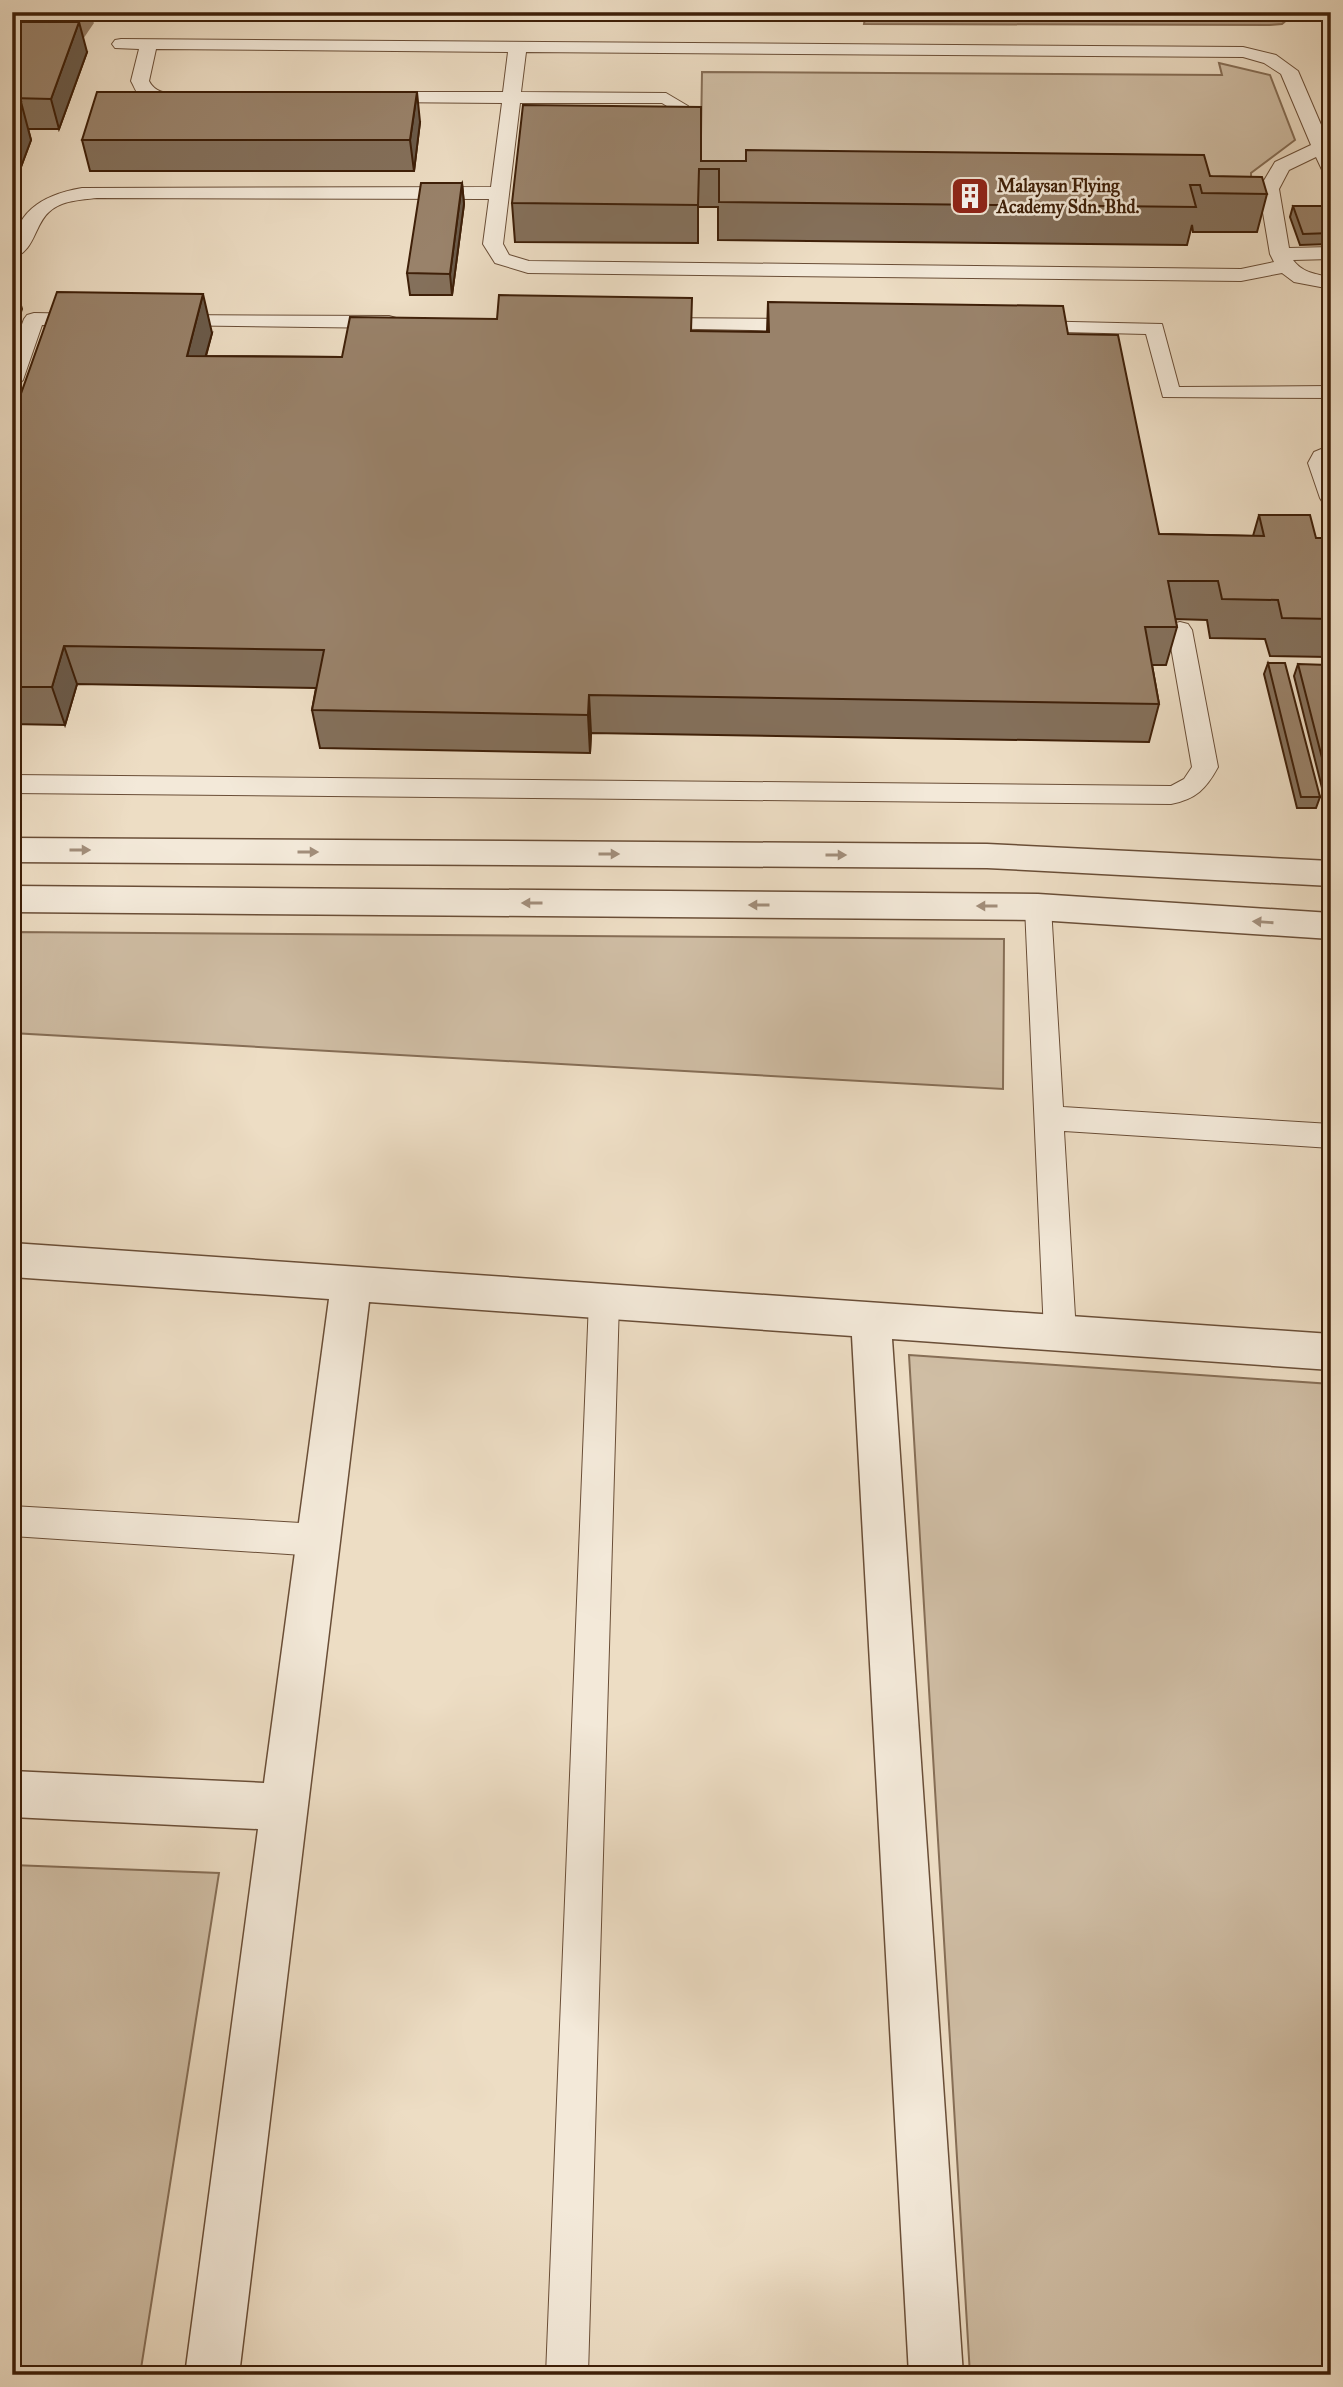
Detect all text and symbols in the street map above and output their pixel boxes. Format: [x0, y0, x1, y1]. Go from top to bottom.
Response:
building icon: Malaysan Flying Academy Sdn. Bhd. [949, 175, 991, 217]
place label: Malaysan Flying Academy Sdn. Bhd. [996, 175, 1139, 219]
one-way arrow [70, 844, 92, 856]
one-way arrow [297, 846, 319, 858]
one-way arrow [598, 848, 620, 860]
one-way arrow [826, 849, 848, 861]
one-way arrow [520, 897, 542, 909]
one-way arrow [748, 899, 770, 910]
one-way arrow [975, 900, 997, 912]
one-way arrow [1251, 916, 1273, 927]

